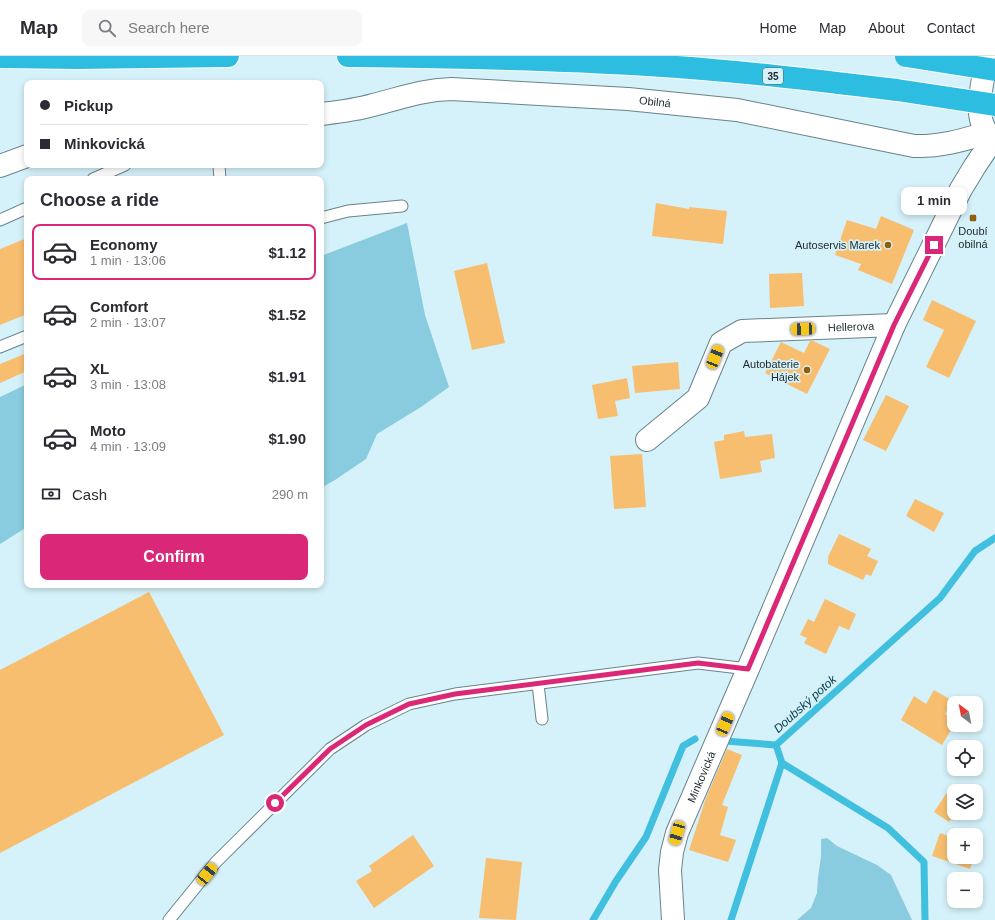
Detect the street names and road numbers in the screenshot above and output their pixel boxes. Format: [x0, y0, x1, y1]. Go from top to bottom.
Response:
road number: 35 [763, 68, 783, 84]
street label: Obilná [638, 94, 672, 109]
street label: Hellerova [828, 320, 875, 334]
street label: Minkovická [685, 749, 718, 804]

